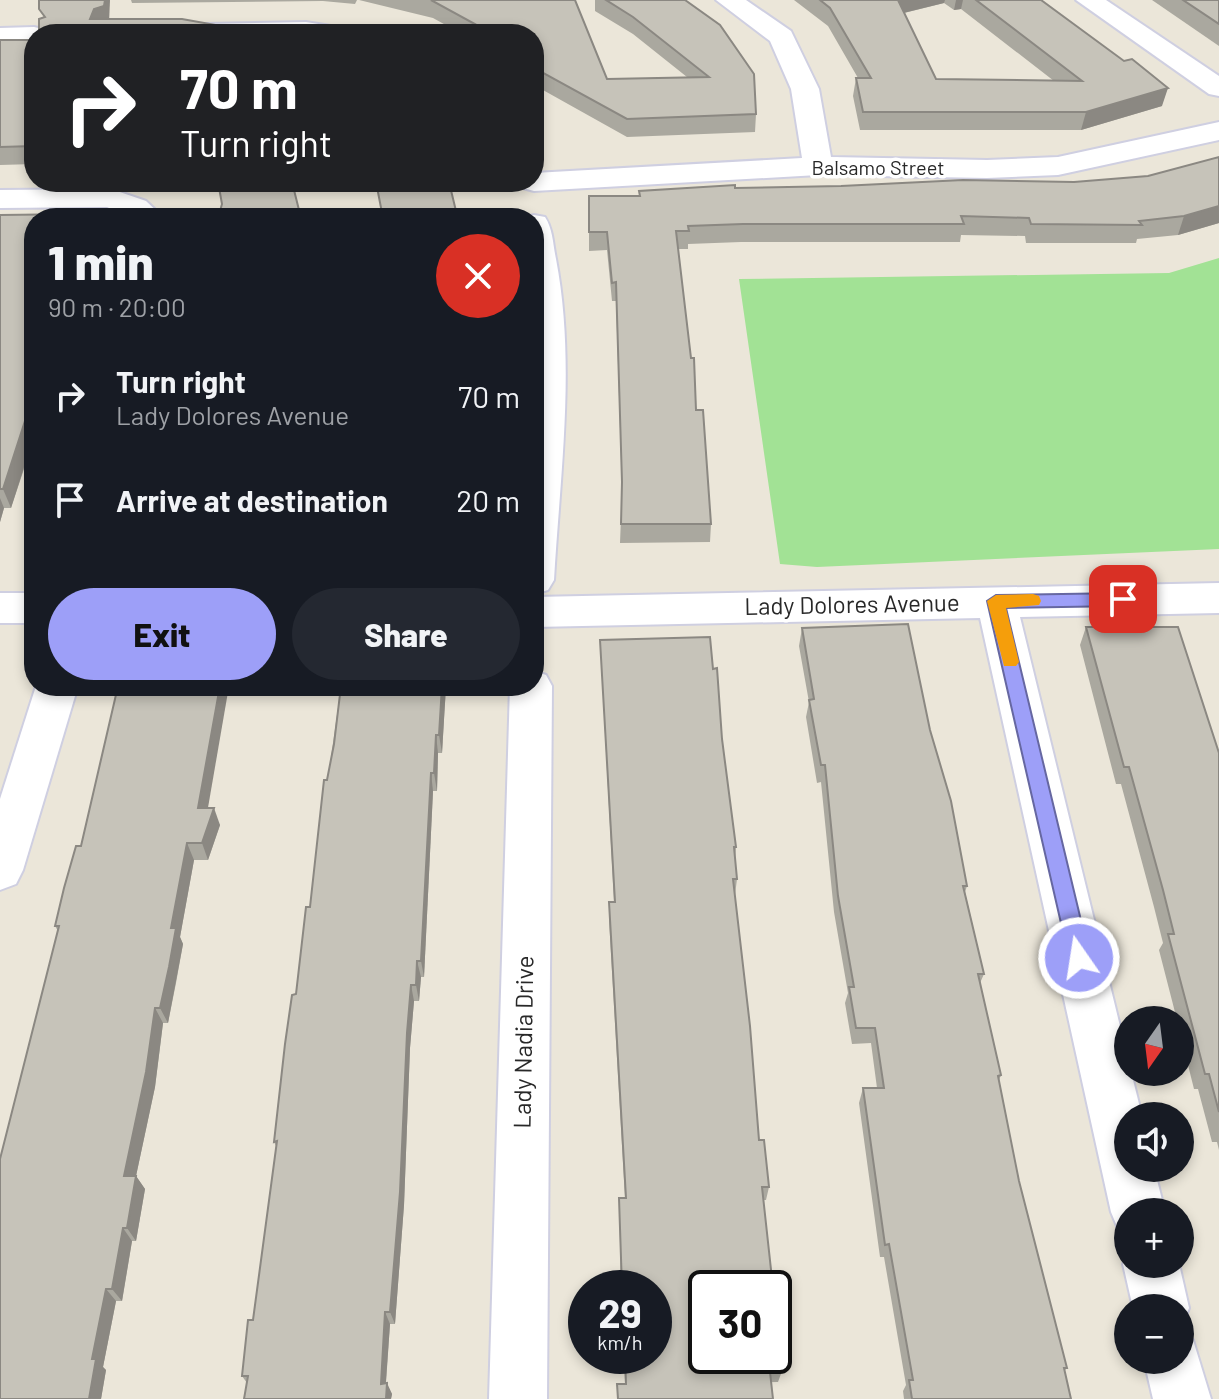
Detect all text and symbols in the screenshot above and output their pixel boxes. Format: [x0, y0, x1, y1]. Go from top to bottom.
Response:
text: 70 m [180, 53, 298, 120]
icon: right [48, 56, 152, 160]
text: Turn right [180, 121, 332, 164]
street label: Balsamo Street [812, 155, 944, 179]
text: 1 min [48, 232, 154, 290]
button: close [436, 234, 520, 318]
text: 90 m · 20:00 [48, 291, 186, 322]
text: Turn right [116, 363, 246, 399]
icon: right [48, 374, 92, 418]
text: 70 m [458, 378, 520, 414]
text: Lady Dolores Avenue [116, 399, 349, 430]
icon: arrive [48, 478, 92, 522]
text: Arrive at destination [116, 482, 388, 518]
text: 20 m [456, 482, 520, 518]
pin [1089, 565, 1157, 633]
icon: arrive [1101, 577, 1145, 621]
street label: Lady Dolores Avenue [744, 587, 960, 620]
button: Exit [48, 588, 276, 680]
button: Share [292, 588, 520, 680]
position arrow [1037, 916, 1121, 1000]
street label: Lady Nadia Drive [506, 955, 539, 1129]
north arrow [1114, 1006, 1194, 1086]
map controls [1114, 1006, 1194, 1374]
button: sound [1114, 1102, 1194, 1182]
button: + [1114, 1198, 1194, 1278]
speed limit sign: 30 [688, 1270, 792, 1374]
text: 29 [598, 1288, 642, 1336]
button: − [1114, 1294, 1194, 1374]
text: km/h [597, 1330, 643, 1354]

